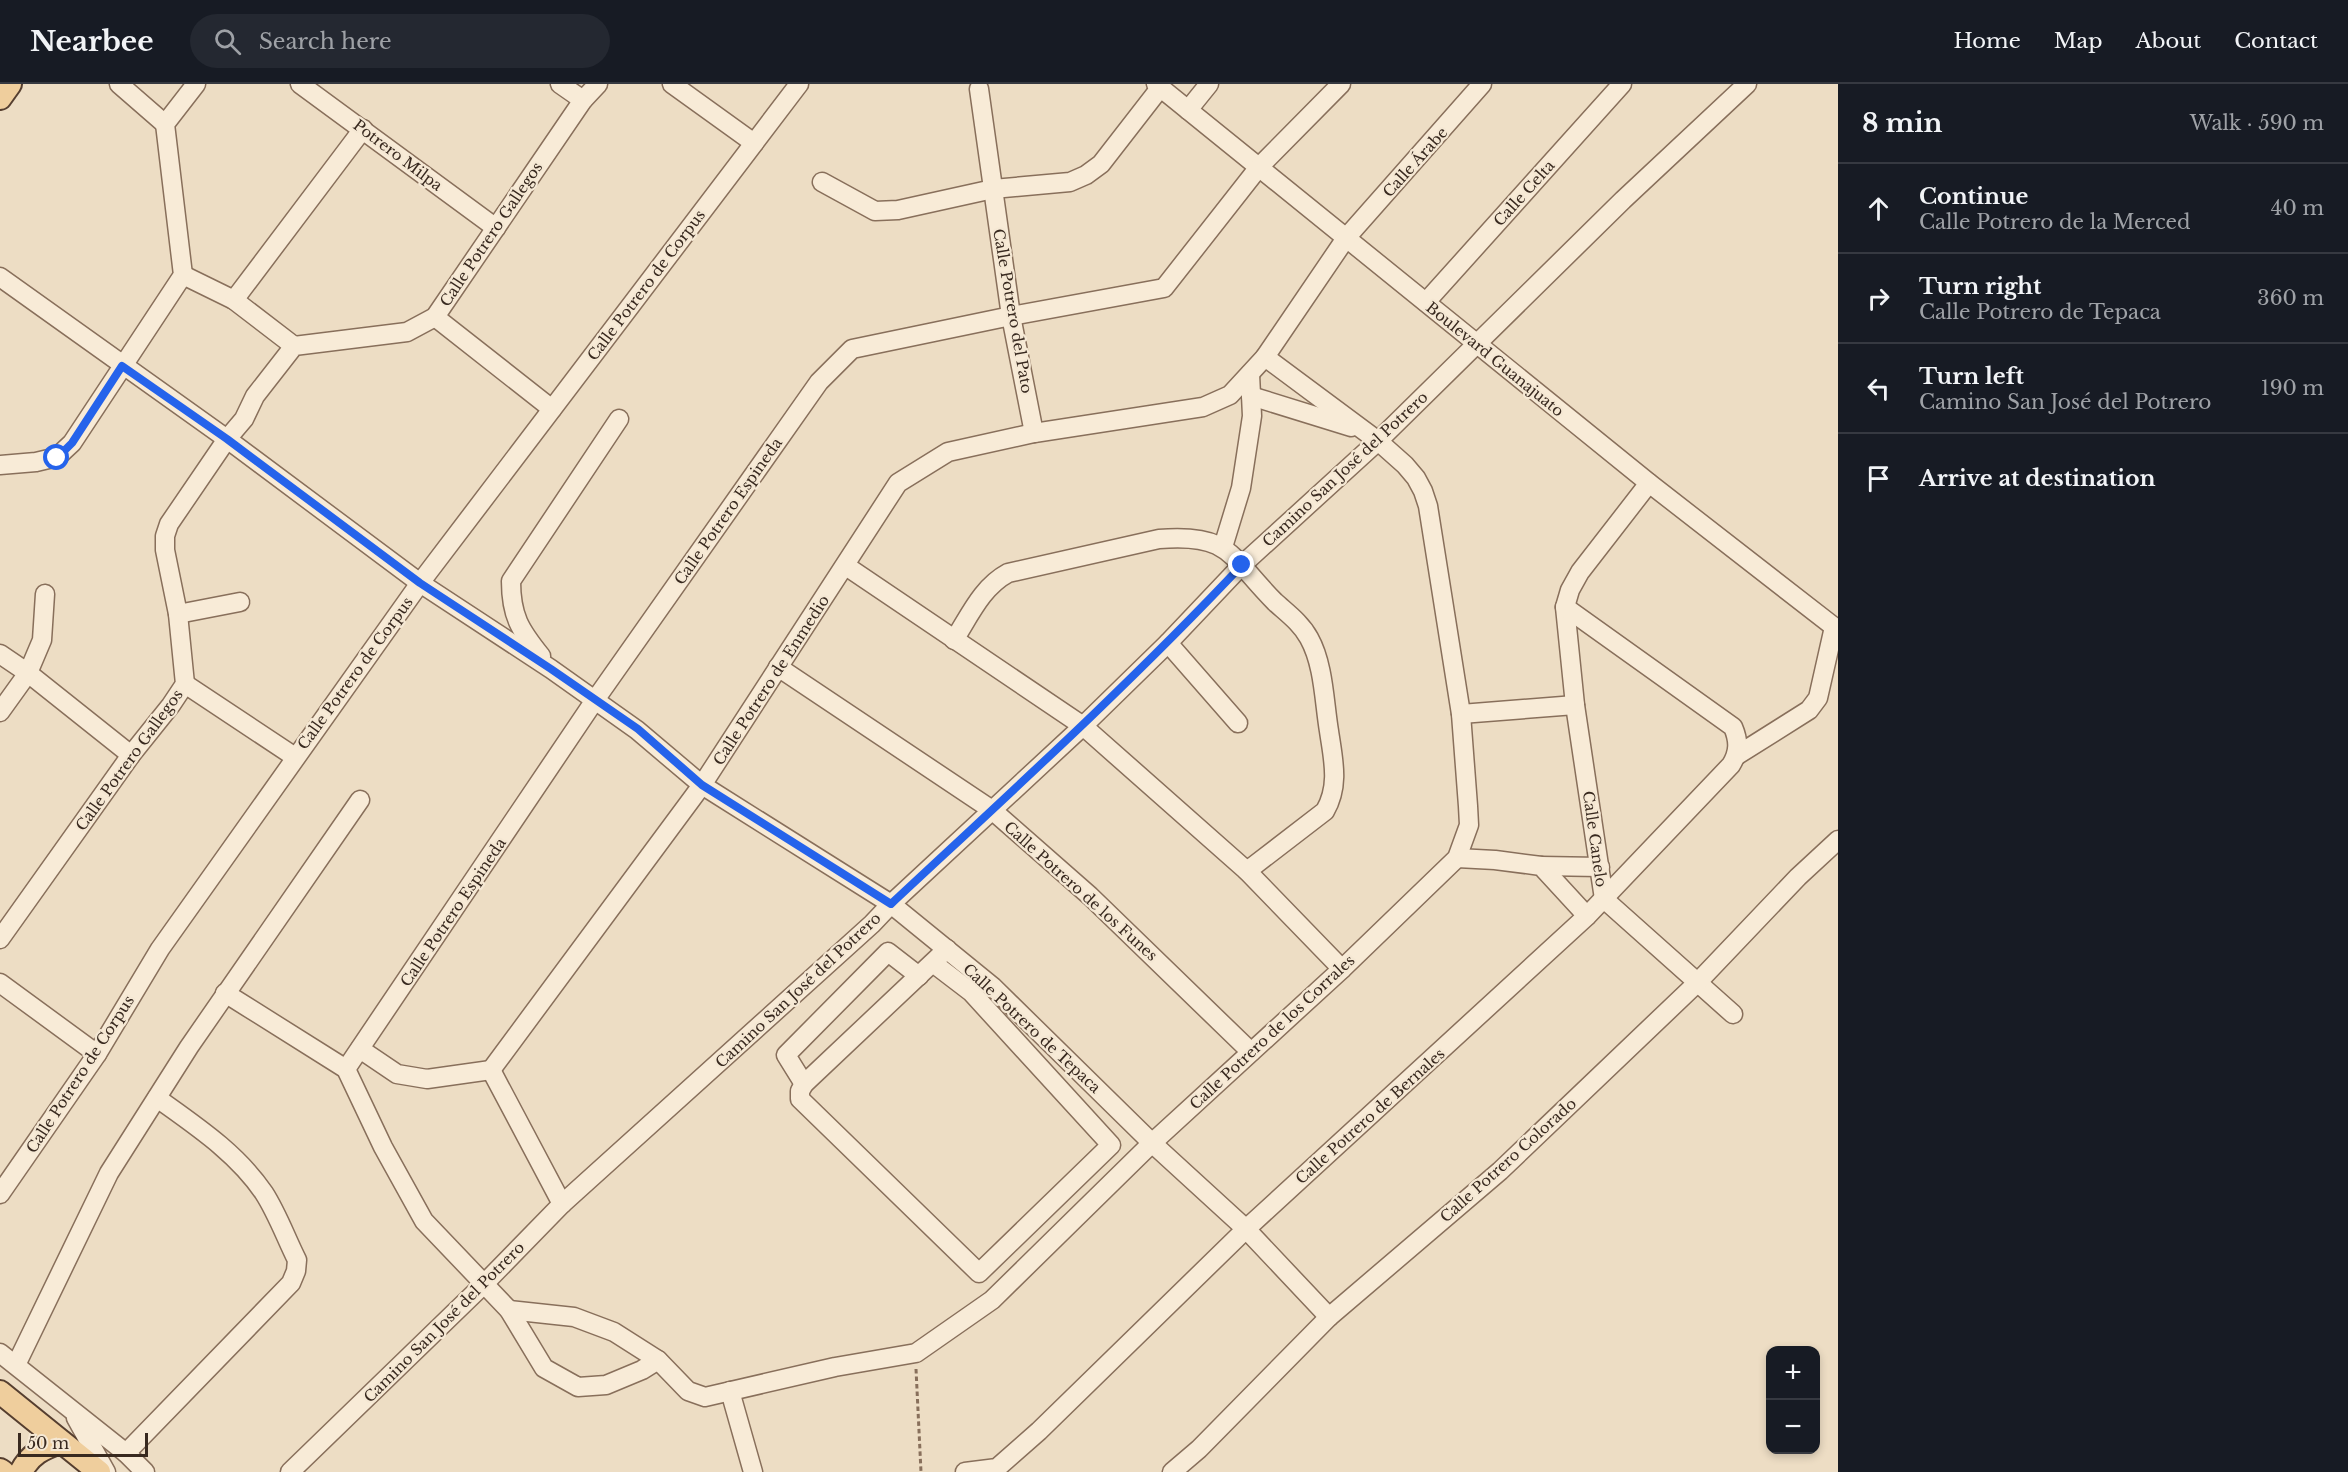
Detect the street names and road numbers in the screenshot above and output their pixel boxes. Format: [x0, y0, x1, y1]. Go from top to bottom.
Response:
street label: Potrero Milpa [350, 115, 447, 195]
street label: Calle Árabe [1379, 123, 1451, 201]
street label: Calle Celta [1489, 155, 1559, 230]
street label: Calle Potrero Gallegos [436, 158, 547, 310]
street label: Calle Potrero de Corpus [583, 206, 709, 364]
street label: Calle Potrero del Pato [989, 227, 1037, 395]
street label: Boulevard Guanajuato [1422, 298, 1568, 421]
street label: Camino San José del Potrero [1258, 387, 1432, 551]
street label: Calle Potrero Espineda [670, 433, 786, 588]
street label: Calle Potrero de Enmedio [709, 591, 833, 769]
street label: Calle Potrero de Corpus [293, 593, 417, 753]
street label: Calle Potrero Gallegos [71, 685, 187, 834]
street label: Calle Canelo [1579, 790, 1611, 889]
street label: Calle Potrero de los Funes [1000, 817, 1162, 965]
street label: Calle Potrero Espineda [396, 833, 510, 990]
street label: Camino San José del Potrero [711, 908, 885, 1072]
street label: Calle Potrero de los Corrales [1186, 950, 1359, 1113]
street label: Calle Potrero de Tepaca [959, 959, 1105, 1097]
street label: Calle Potrero de Corpus [22, 991, 138, 1156]
street label: Calle Potrero de Bernales [1291, 1044, 1449, 1188]
street label: Calle Potrero Colorado [1436, 1094, 1580, 1226]
street label: Camino San José del Potrero [360, 1238, 528, 1406]

